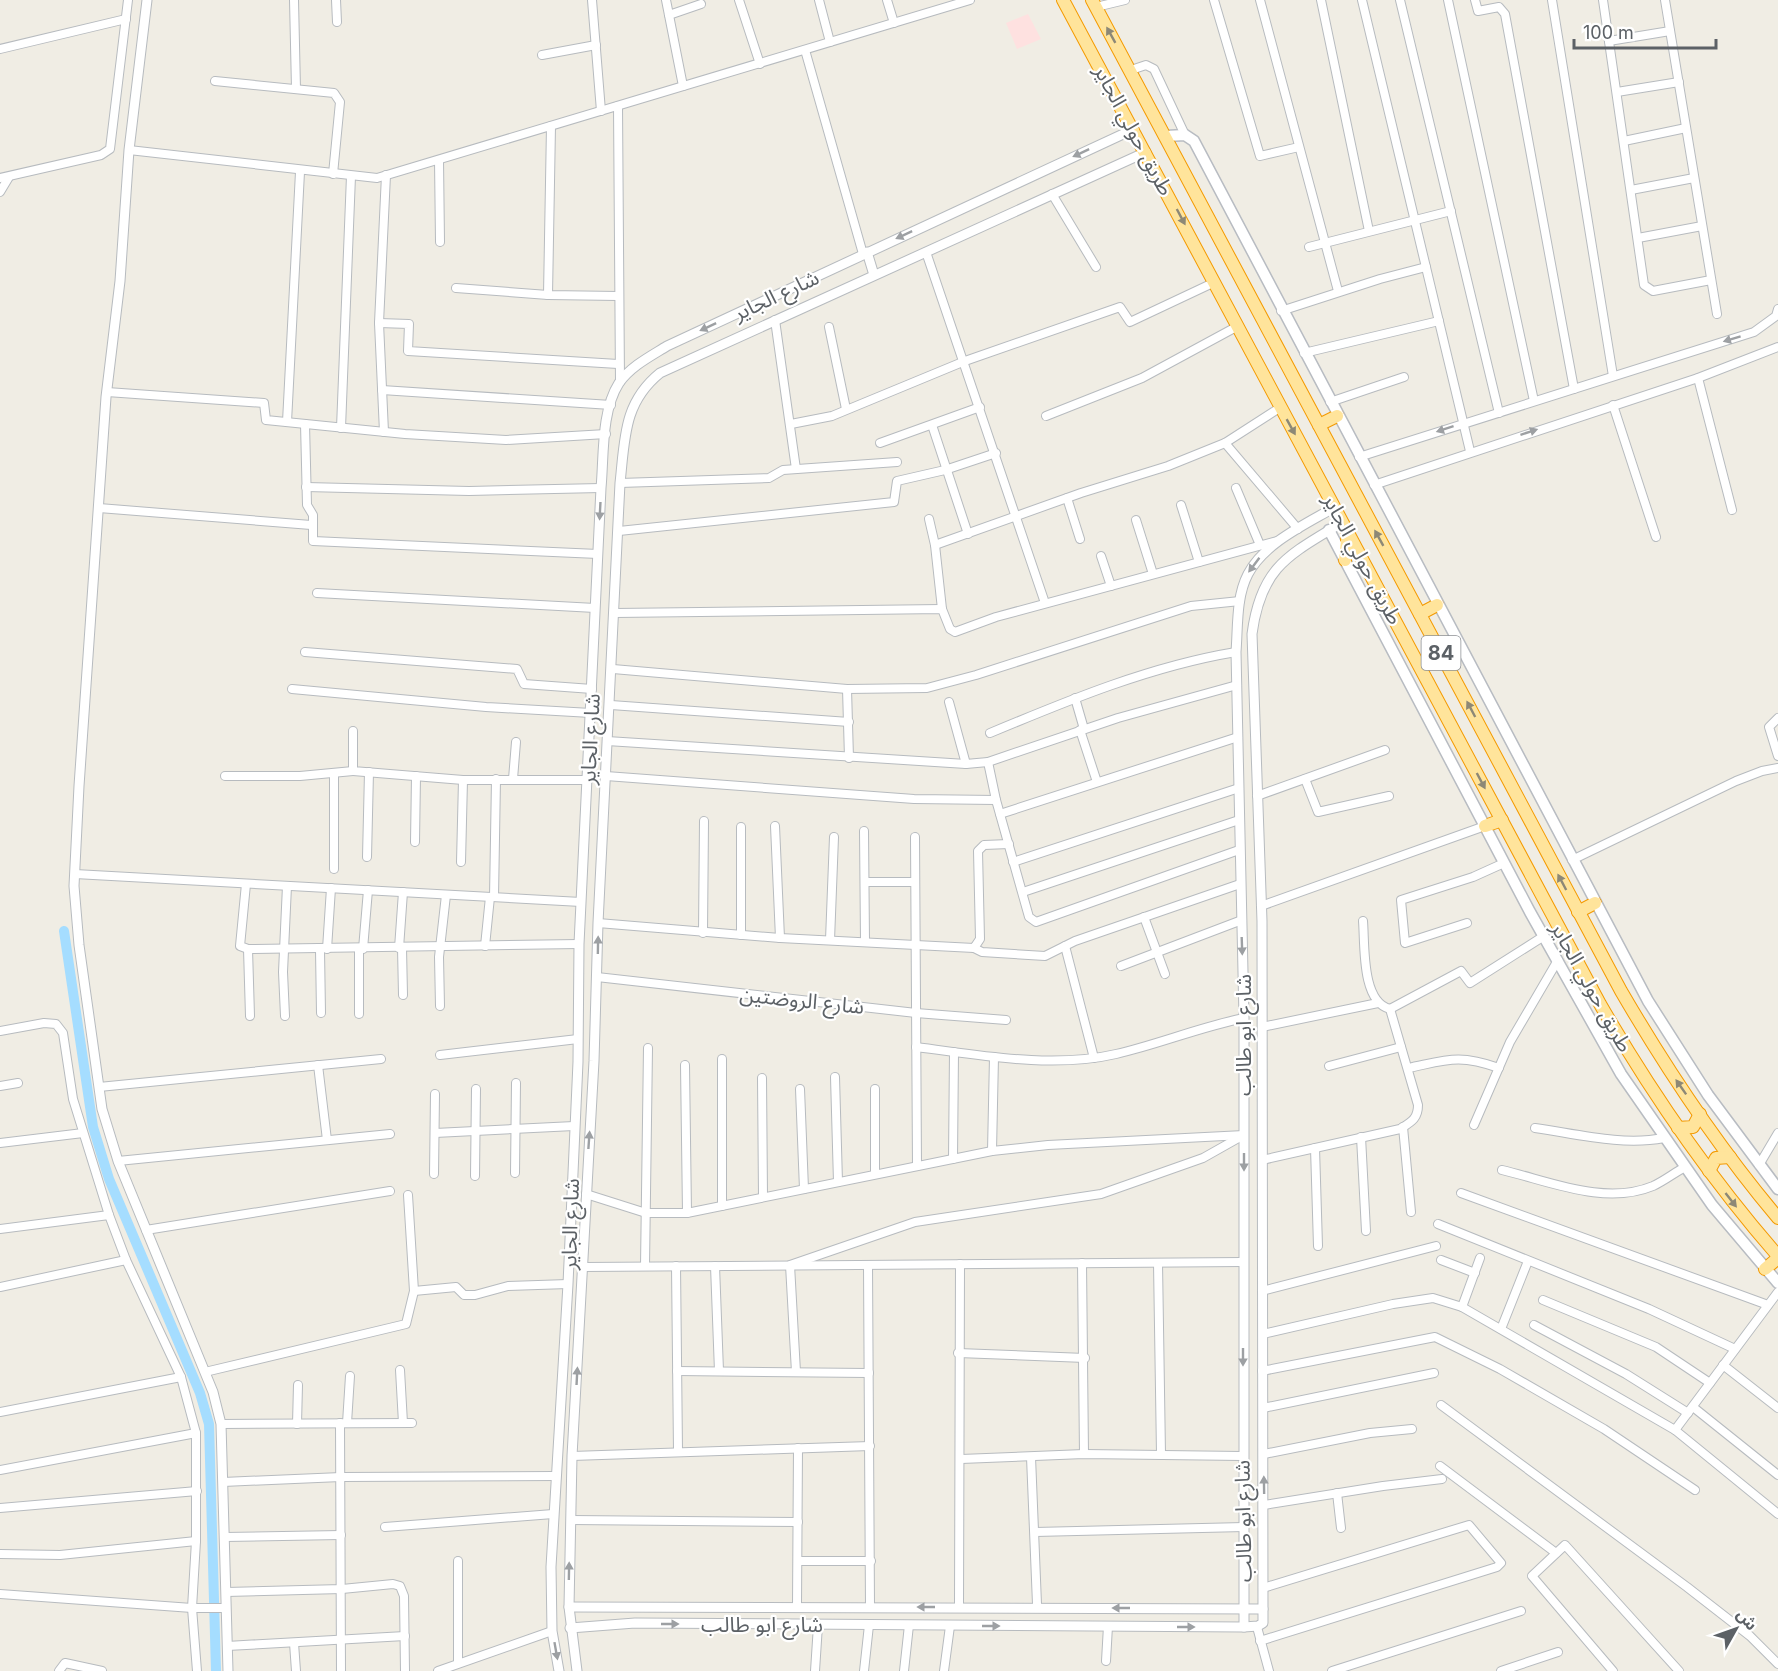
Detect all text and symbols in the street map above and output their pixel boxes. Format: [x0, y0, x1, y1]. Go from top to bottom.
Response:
scale bar [1574, 12, 1716, 50]
text: 100 m [1583, 22, 1634, 43]
one-way arrow [1106, 27, 1117, 43]
street label: طريق حولي الجاير [1085, 59, 1179, 202]
one-way arrow [1072, 149, 1089, 158]
one-way arrow [1176, 209, 1186, 226]
one-way arrow [895, 231, 912, 240]
street label: شارع الجاير [728, 264, 824, 329]
one-way arrow [700, 322, 717, 331]
one-way arrow [1723, 335, 1741, 344]
one-way arrow [1286, 419, 1296, 436]
one-way arrow [1436, 424, 1454, 434]
one-way arrow [1520, 427, 1538, 436]
street label: طريق حولي الجاير [1314, 488, 1408, 631]
one-way arrow [595, 502, 604, 521]
one-way arrow [1374, 529, 1384, 546]
one-way arrow [1249, 558, 1261, 573]
road number: 84 [1422, 636, 1460, 670]
street label: شارع الجاير [575, 693, 608, 786]
one-way arrow [1466, 701, 1476, 718]
one-way arrow [1476, 773, 1486, 790]
one-way arrow [1557, 873, 1567, 890]
street label: طريق حولي الجاير [1542, 917, 1638, 1058]
one-way arrow [593, 935, 603, 954]
one-way arrow [1238, 936, 1247, 955]
street label: شارع ابو طالب [1231, 974, 1259, 1096]
street label: شارع الروضتين [738, 981, 865, 1022]
one-way arrow [1675, 1079, 1687, 1095]
one-way arrow [584, 1130, 594, 1149]
one-way arrow [1239, 1152, 1249, 1171]
street label: شارع الجاير [556, 1178, 587, 1271]
one-way arrow [1724, 1192, 1737, 1208]
one-way arrow [1238, 1347, 1247, 1366]
one-way arrow [572, 1367, 581, 1386]
street label: شارع ابو طالب [1229, 1460, 1260, 1582]
one-way arrow [1259, 1476, 1269, 1495]
one-way arrow [565, 1562, 574, 1581]
north arrow [1706, 1599, 1766, 1659]
one-way arrow [916, 1602, 935, 1612]
one-way arrow [1111, 1603, 1130, 1613]
text: ش [1733, 1605, 1762, 1634]
street label: شارع ابو طالب [701, 1612, 823, 1640]
one-way arrow [660, 1619, 679, 1629]
one-way arrow [981, 1621, 1000, 1631]
one-way arrow [1176, 1622, 1195, 1632]
one-way arrow [552, 1642, 561, 1661]

